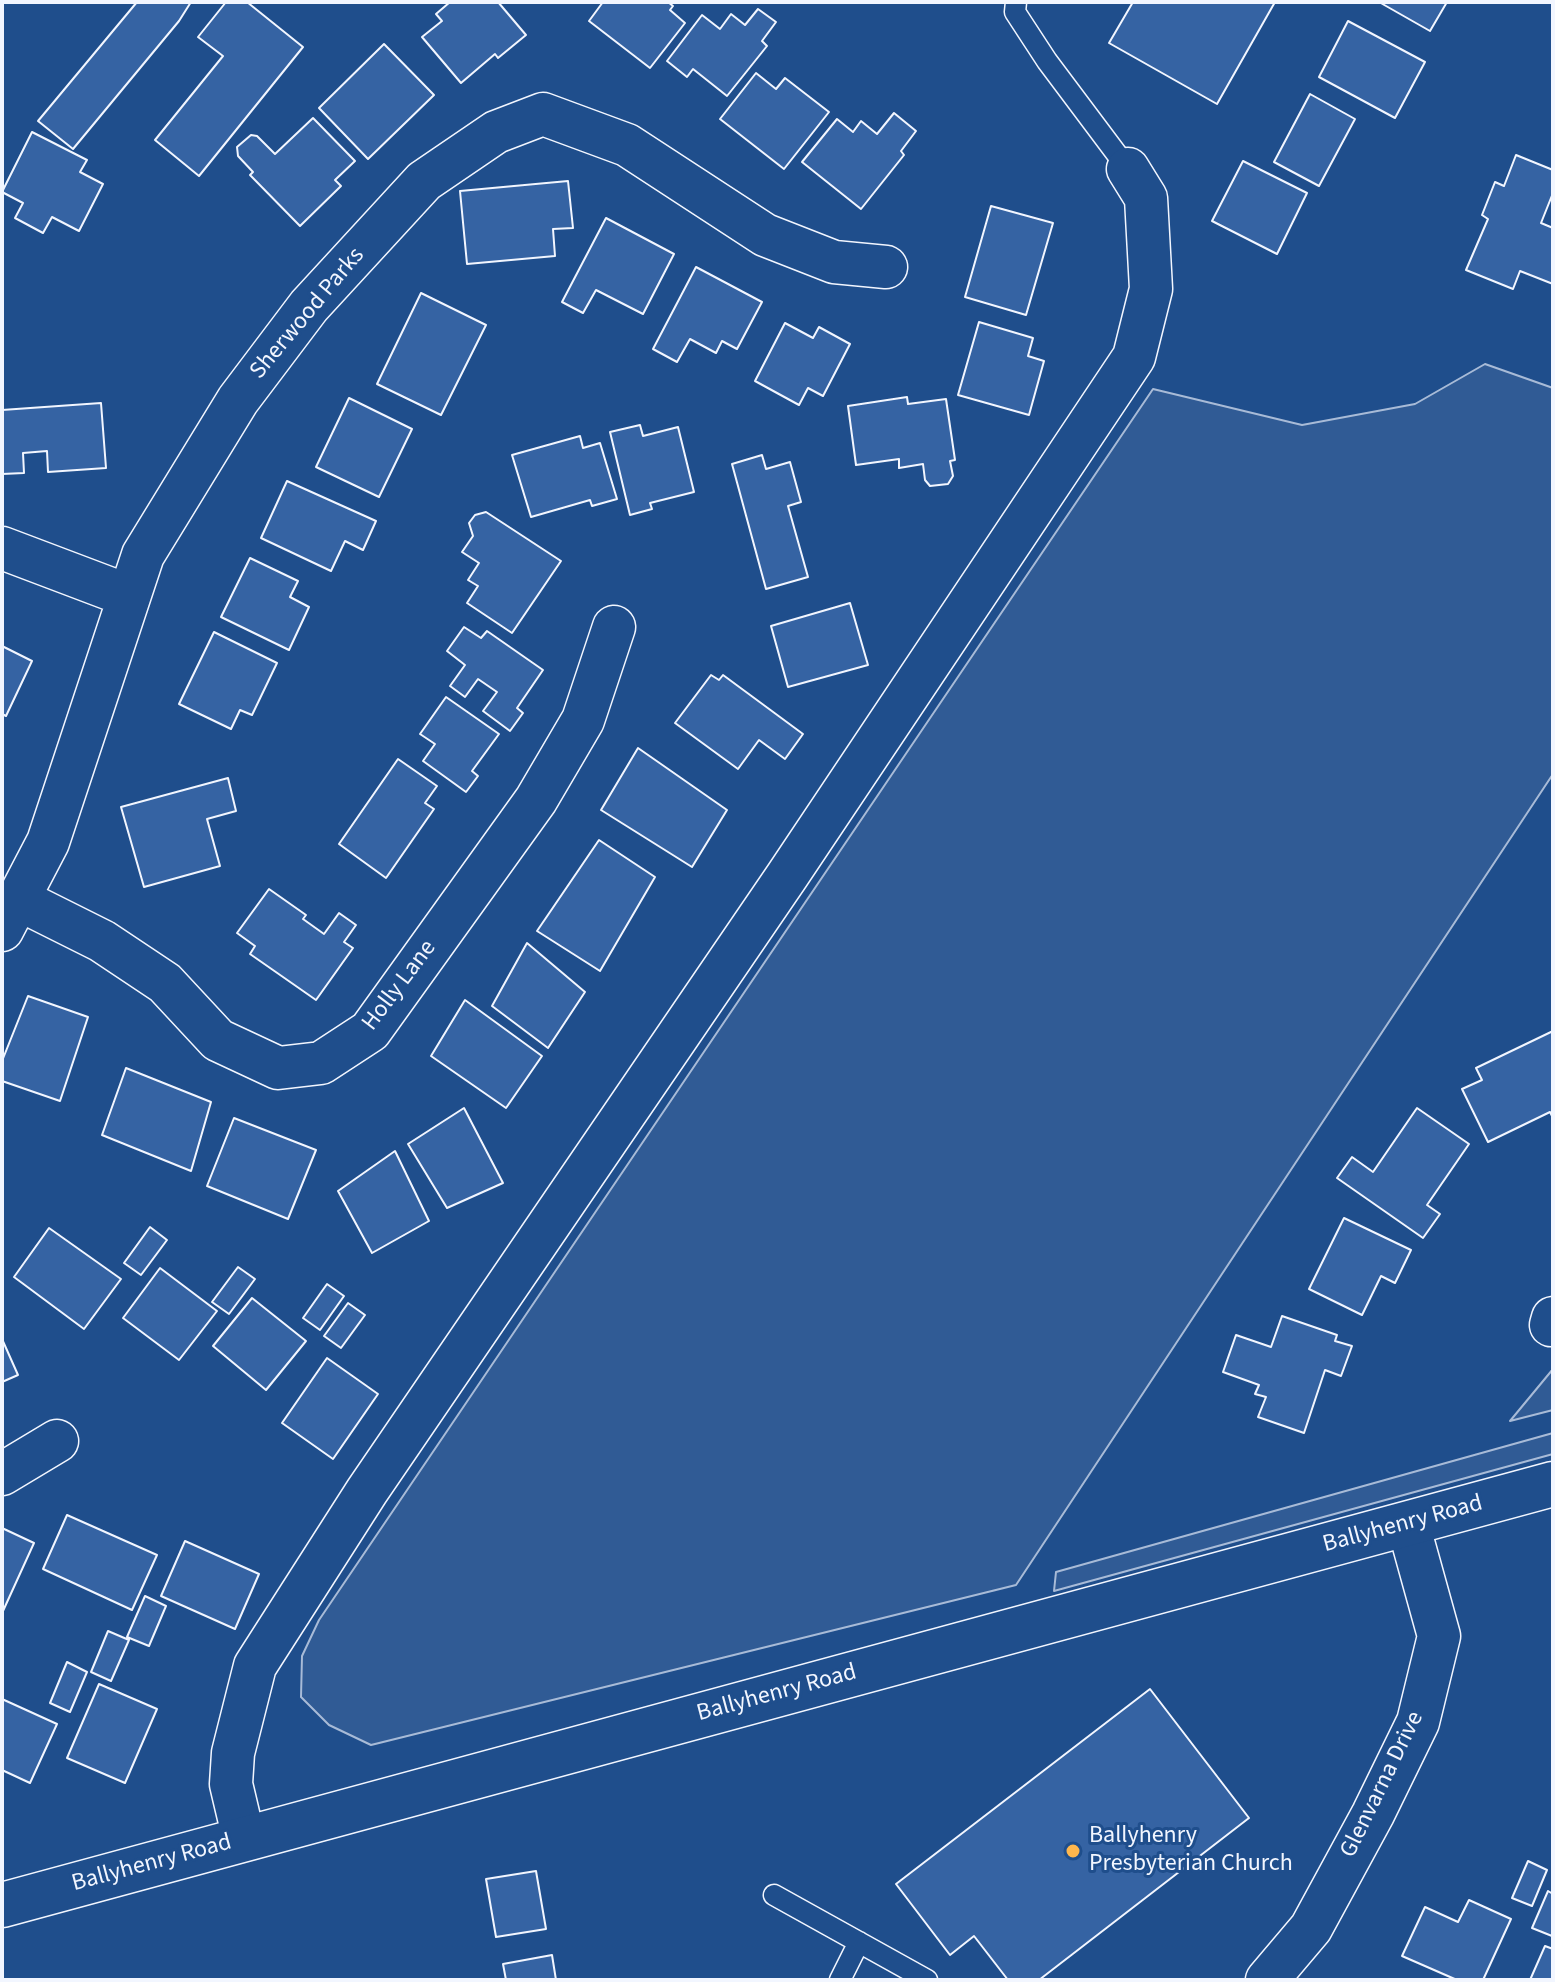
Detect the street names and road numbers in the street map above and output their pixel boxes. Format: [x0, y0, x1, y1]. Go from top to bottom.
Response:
street label: Sherwood Parks [245, 242, 371, 386]
street label: Holly Lane [357, 935, 443, 1037]
street label: Ballyhenry Road [1320, 1490, 1486, 1560]
street label: Ballyhenry Road [694, 1659, 860, 1729]
street label: Glenvarna Drive [1335, 1707, 1431, 1863]
street label: Ballyhenry Road [69, 1829, 235, 1899]

